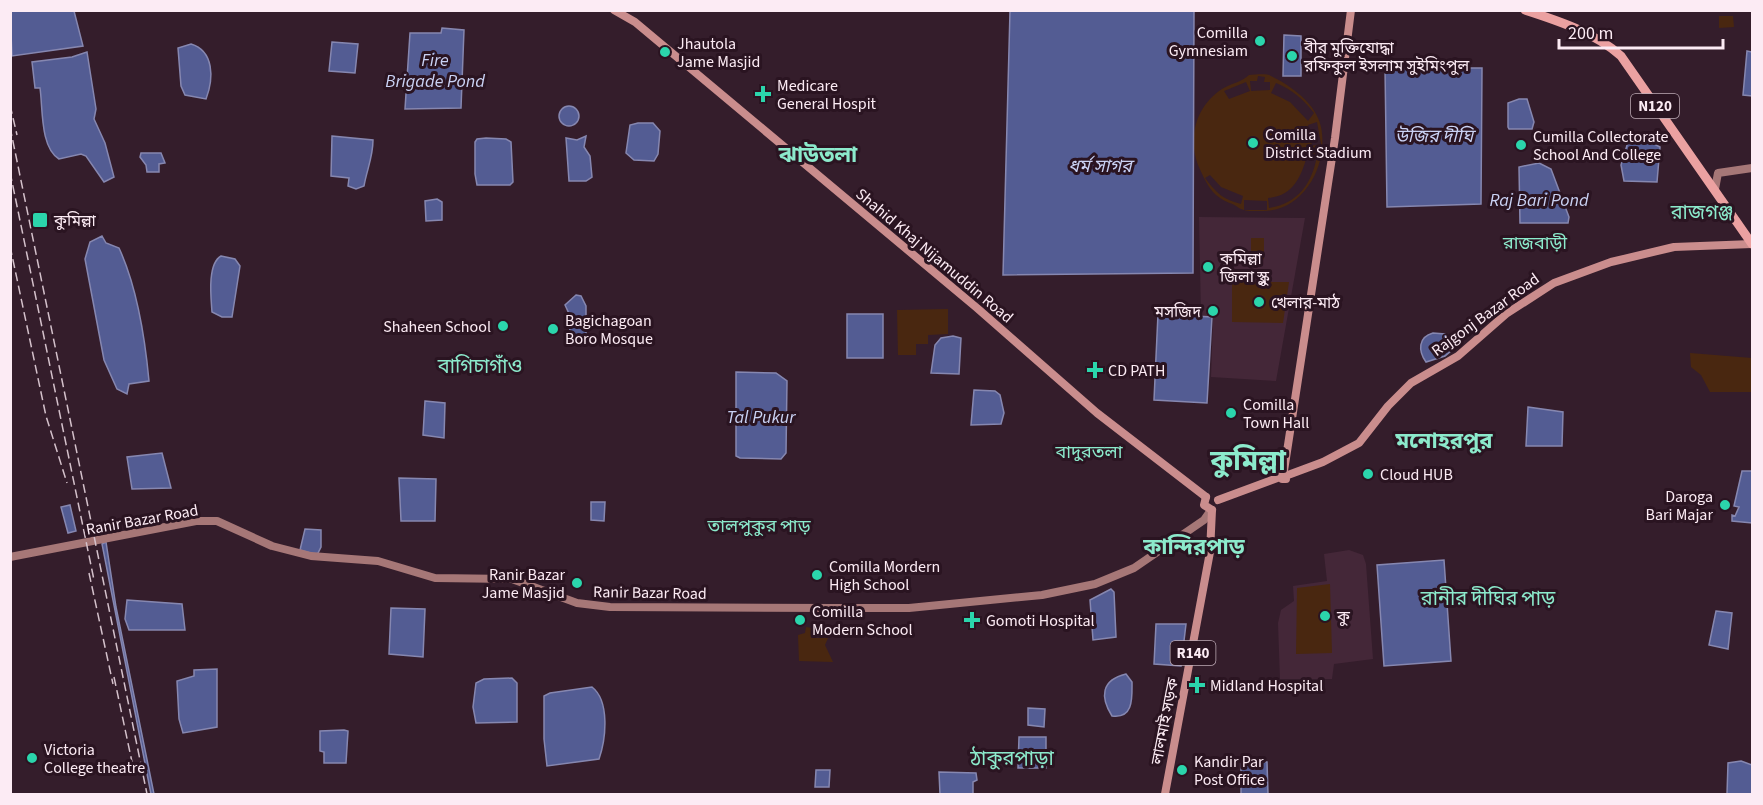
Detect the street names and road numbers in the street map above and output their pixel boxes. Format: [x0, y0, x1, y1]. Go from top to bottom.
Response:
road number: N120 [1631, 94, 1679, 118]
street label: Shahid Khaj Nijamuddin Road [851, 183, 1018, 328]
street label: Rajgonj Bazar Road [1427, 268, 1544, 361]
street label: Ranir Bazar Road [84, 499, 200, 541]
street label: Ranir Bazar Road [593, 581, 707, 605]
road number: R140 [1170, 641, 1216, 665]
street label: লালমাই সড়ক [1146, 675, 1184, 767]

